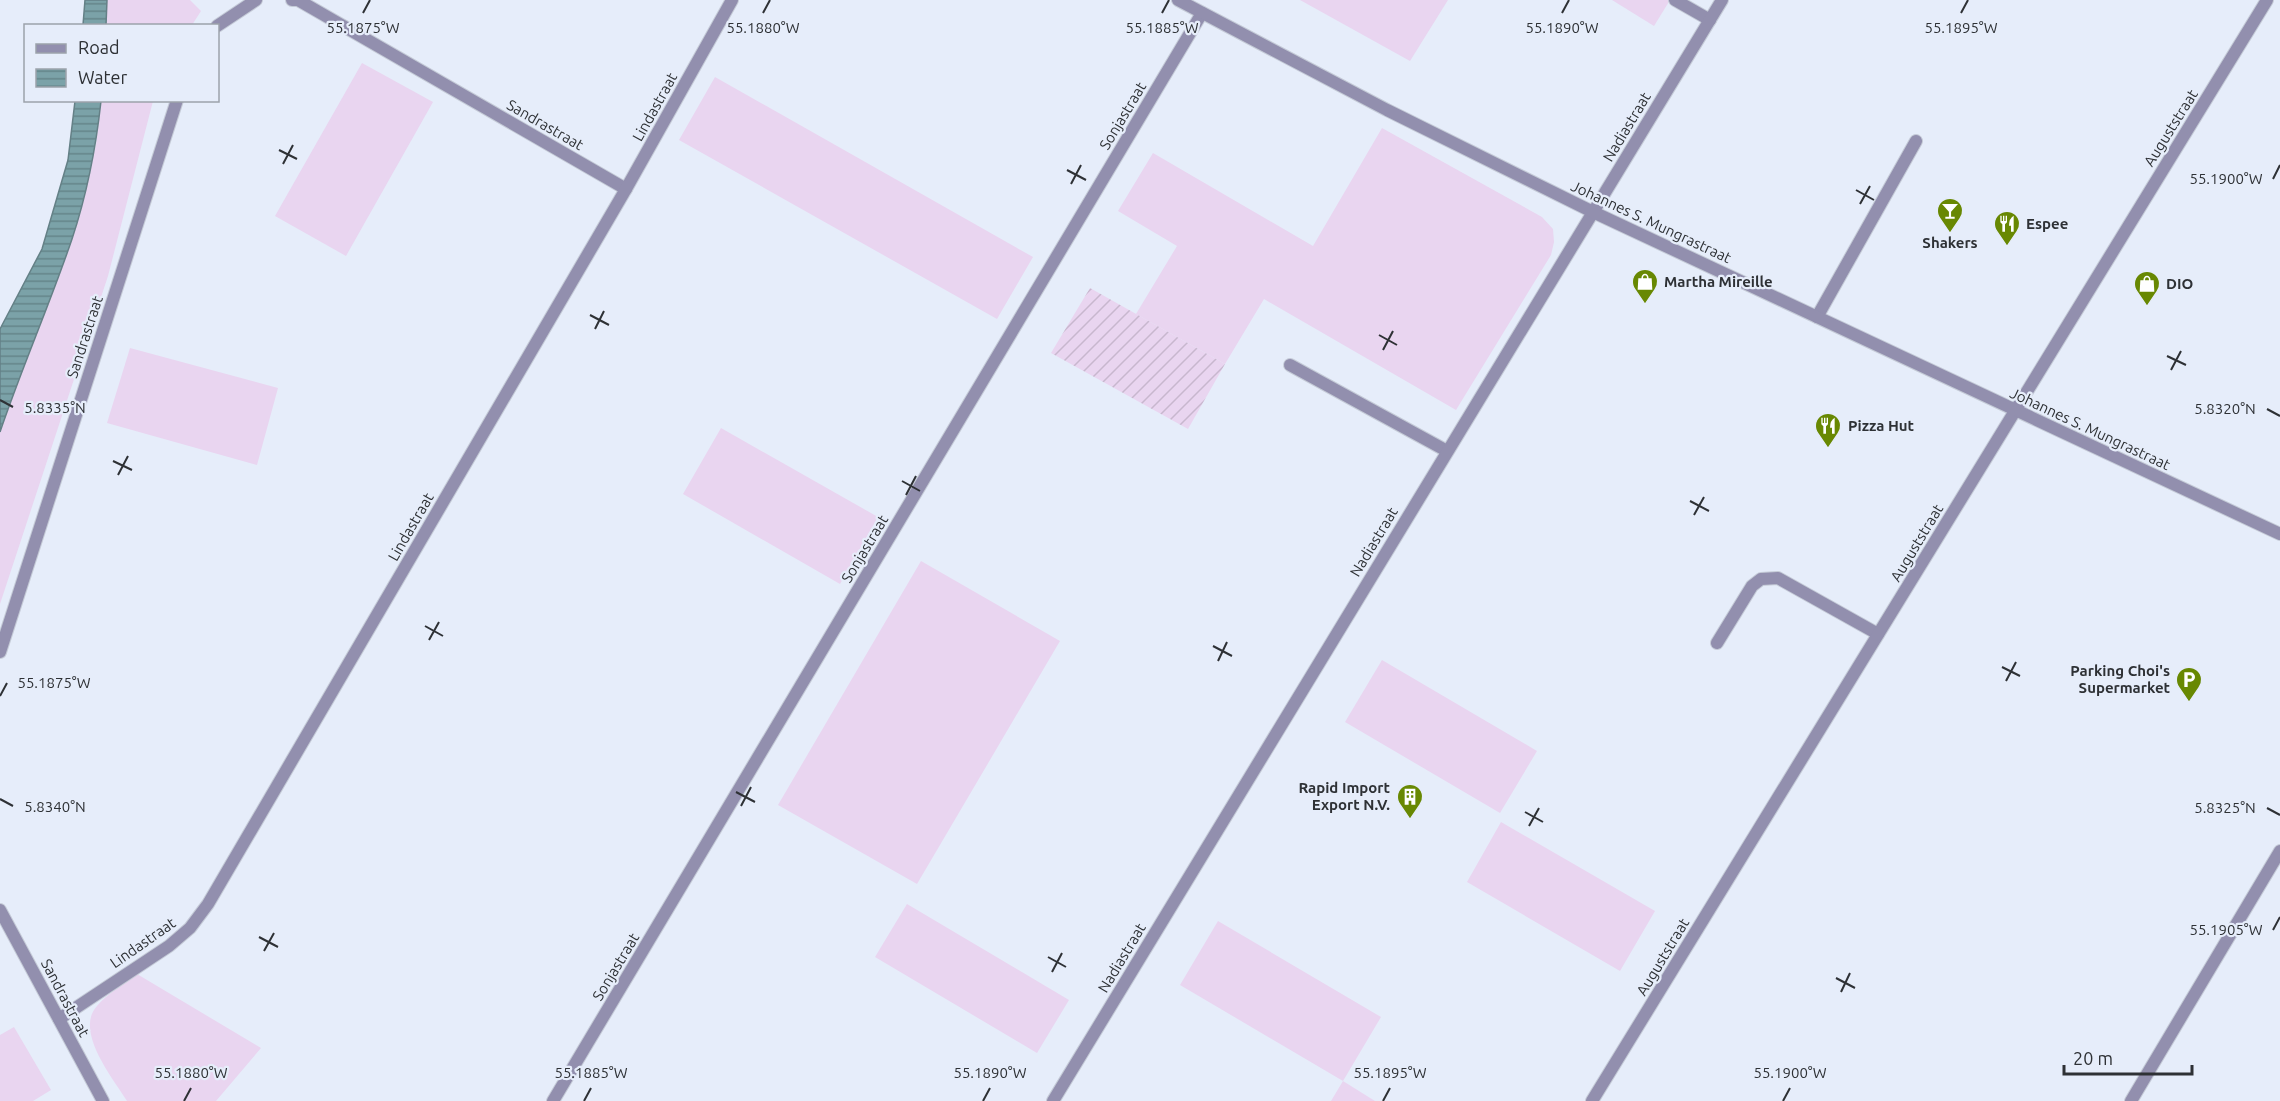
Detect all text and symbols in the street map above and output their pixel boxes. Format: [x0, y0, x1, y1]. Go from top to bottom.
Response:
text: 55.1875°W [326, 19, 400, 36]
text: 55.1880°W [726, 19, 800, 36]
text: 55.1885°W [1125, 19, 1199, 36]
text: 55.1890°W [1525, 19, 1599, 36]
text: 55.1895°W [1924, 19, 1998, 36]
legend [24, 24, 219, 102]
text: Road [78, 37, 120, 57]
text: Water [78, 67, 128, 87]
street label: Lindastraat [629, 69, 680, 144]
street label: Sonjastraat [1096, 79, 1149, 153]
street label: Auguststraat [2140, 86, 2201, 169]
street label: Nadiastraat [1599, 89, 1654, 165]
street label: Sandrastraat [504, 96, 587, 153]
text: 55.1900°W [2189, 170, 2263, 187]
street label: Johannes S. Mungrastraat [1569, 177, 1734, 266]
bar icon: Shakers [1935, 196, 1965, 234]
restaurant icon: Espee [1992, 209, 2022, 247]
place label: Espee [2026, 215, 2068, 232]
place label: Shakers [1922, 234, 1978, 251]
shop icon: Martha Mireille [1630, 267, 1660, 305]
shop icon: DIO [2132, 269, 2162, 307]
place label: Martha Mireille [1664, 273, 1773, 290]
place label: DIO [2166, 275, 2193, 292]
street label: Sandrastraat [63, 293, 106, 380]
street label: Johannes S. Mungrastraat [2008, 384, 2173, 473]
text: 5.8335°N [24, 399, 86, 416]
text: 5.8320°N [2194, 400, 2256, 417]
restaurant icon: Pizza Hut [1813, 411, 1843, 449]
place label: Pizza Hut [1848, 417, 1915, 434]
street label: Lindastraat [384, 490, 437, 564]
street label: Auguststraat [1887, 501, 1946, 585]
street label: Nadiastraat [1346, 504, 1401, 580]
street label: Sonjastraat [838, 512, 891, 586]
place label: Parking Choi's Supermarket [2070, 662, 2171, 696]
parking icon: Parking Choi's Supermarket [2174, 665, 2204, 703]
text: 55.1875°W [17, 674, 91, 691]
place label: Rapid Import Export N.V. [1299, 779, 1391, 813]
building icon: Rapid Import Export N.V. [1395, 782, 1425, 820]
text: 5.8340°N [24, 798, 86, 815]
text: 5.8325°N [2194, 799, 2256, 816]
street label: Lindastraat [107, 914, 179, 971]
street label: Auguststraat [1633, 915, 1692, 999]
street label: Nadiastraat [1094, 920, 1149, 996]
text: 55.1905°W [2189, 921, 2263, 938]
street label: Sonjastraat [589, 930, 642, 1004]
street label: Sandrastraat [38, 956, 93, 1040]
scale bar [2064, 1038, 2192, 1076]
text: 20 m [2073, 1048, 2113, 1068]
text: 55.1880°W [154, 1064, 228, 1081]
text: 55.1885°W [554, 1064, 628, 1081]
text: 55.1890°W [953, 1064, 1027, 1081]
text: 55.1895°W [1353, 1064, 1427, 1081]
text: 55.1900°W [1753, 1064, 1827, 1081]

